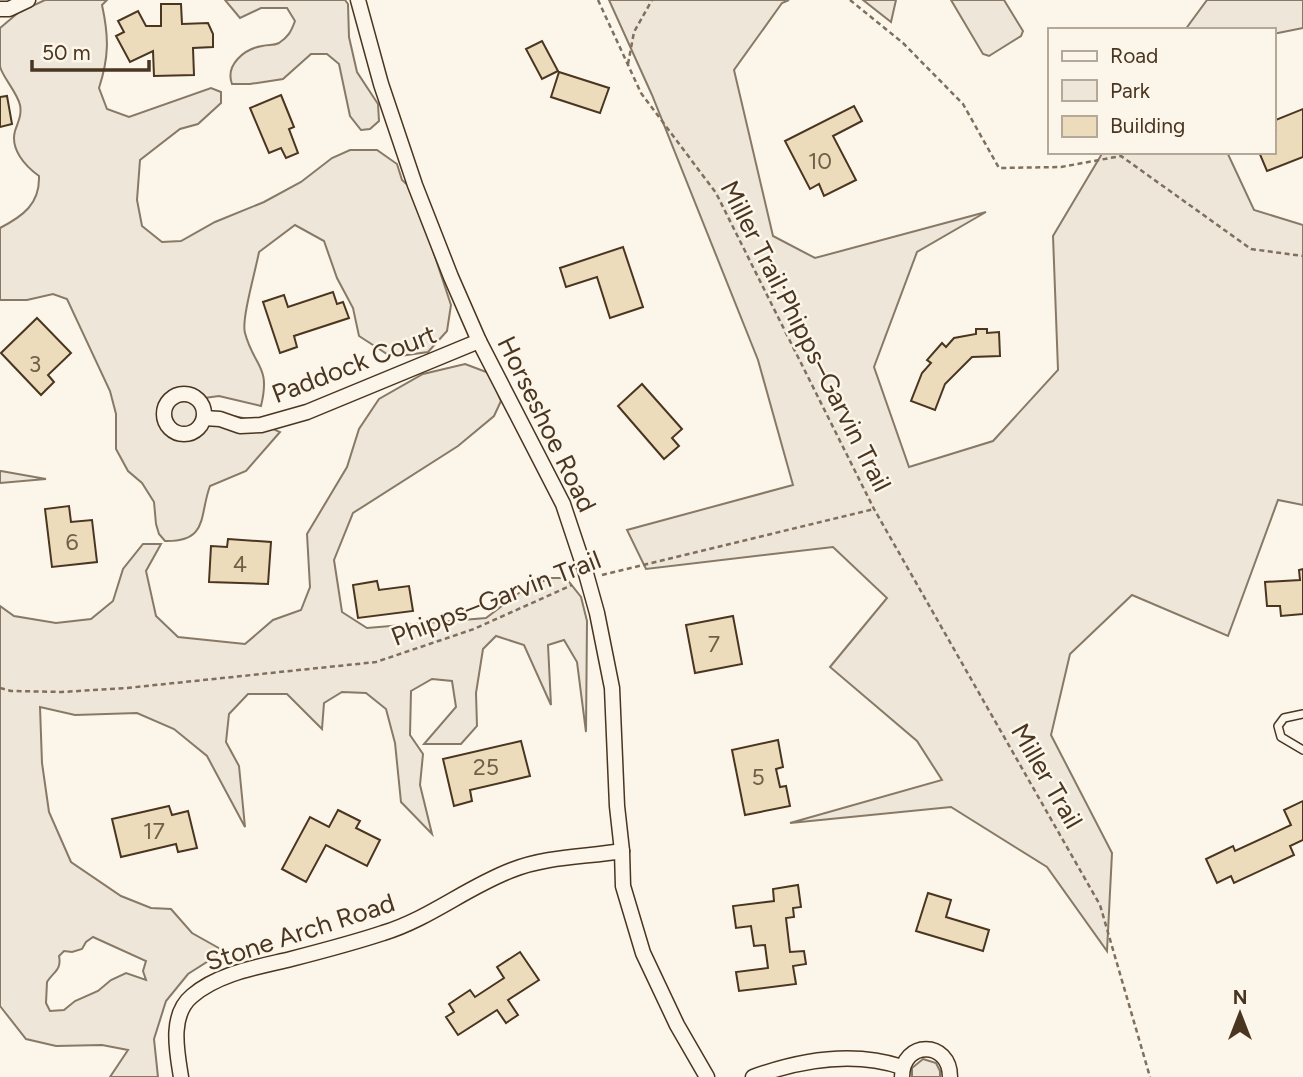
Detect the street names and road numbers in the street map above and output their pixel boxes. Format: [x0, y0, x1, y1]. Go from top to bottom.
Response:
street label: Miller Trail;Phipps–Garvin Trail [714, 175, 898, 497]
street label: Paddock Court [267, 318, 441, 410]
street label: Horseshoe Road [491, 331, 603, 517]
street label: Phipps–Garvin Trail [387, 543, 605, 653]
street label: Miller Trail [1004, 718, 1090, 834]
street label: Stone Arch Road [201, 886, 399, 978]

